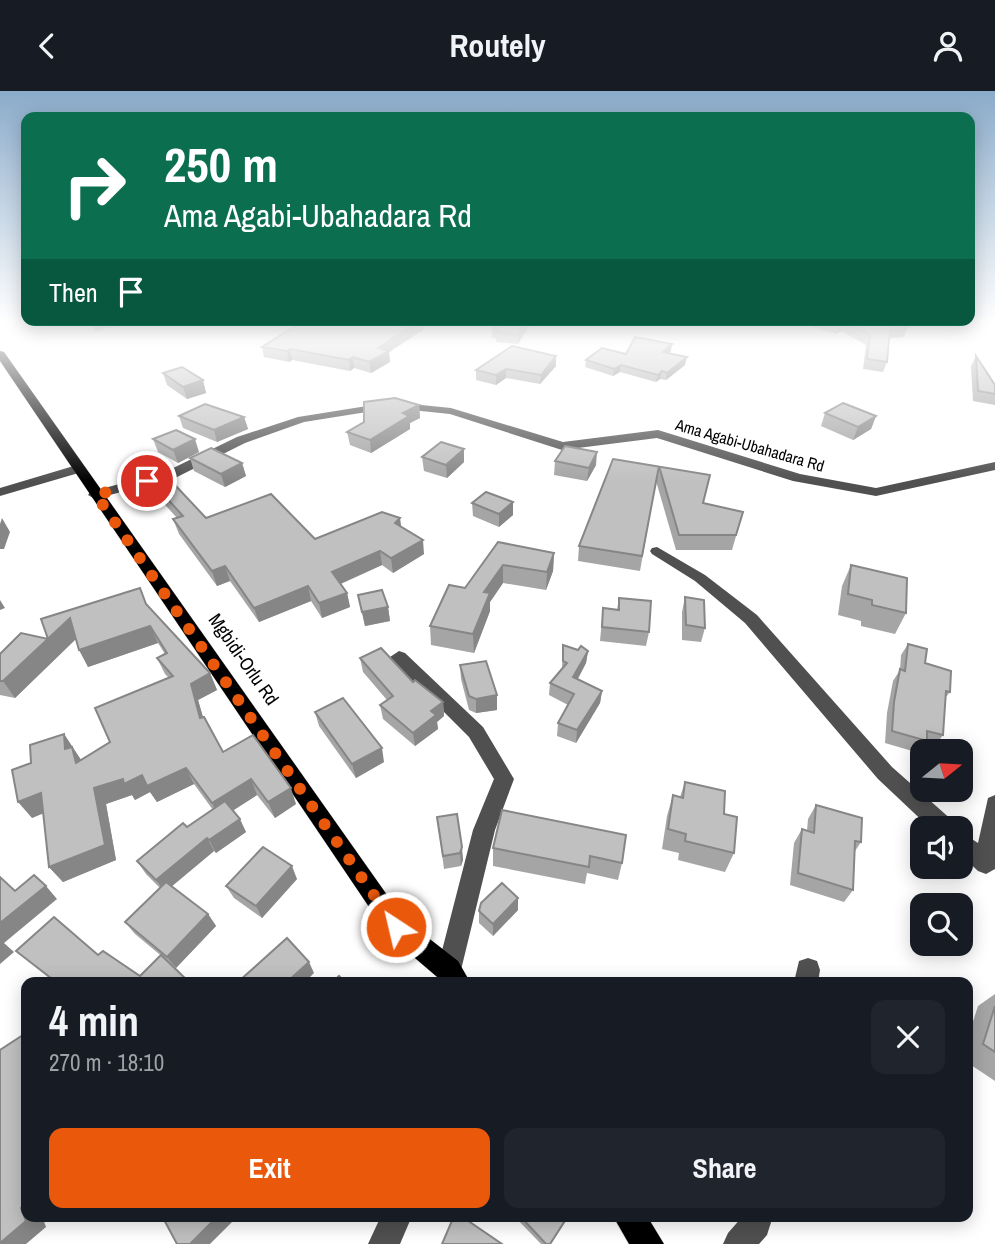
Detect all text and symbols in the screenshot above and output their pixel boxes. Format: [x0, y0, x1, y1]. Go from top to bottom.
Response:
text: Routely [449, 24, 546, 67]
icon: back [28, 27, 66, 65]
icon: person [929, 27, 967, 65]
text: 250 m [164, 131, 278, 197]
icon: right [49, 140, 140, 231]
text: Ama Agabi-Ubahadara Rd [164, 194, 472, 237]
icon: arrive [112, 273, 150, 311]
text: Then [49, 275, 98, 310]
street label: Ama Agabi-Ubahadara Rd [672, 413, 827, 477]
pin [117, 451, 177, 511]
icon: arrive [128, 462, 166, 500]
street label: Mgbidi-Orlu Rd [203, 608, 285, 710]
north arrow [910, 739, 973, 801]
map controls [910, 739, 973, 956]
button: sound [910, 816, 973, 879]
position arrow [359, 890, 433, 964]
button: search [910, 893, 973, 956]
text: 4 min [49, 993, 139, 1049]
button: close [871, 1000, 945, 1074]
text: 270 m · 18:10 [49, 1047, 164, 1078]
button: Exit [49, 1128, 490, 1208]
button: Share [504, 1128, 945, 1208]

